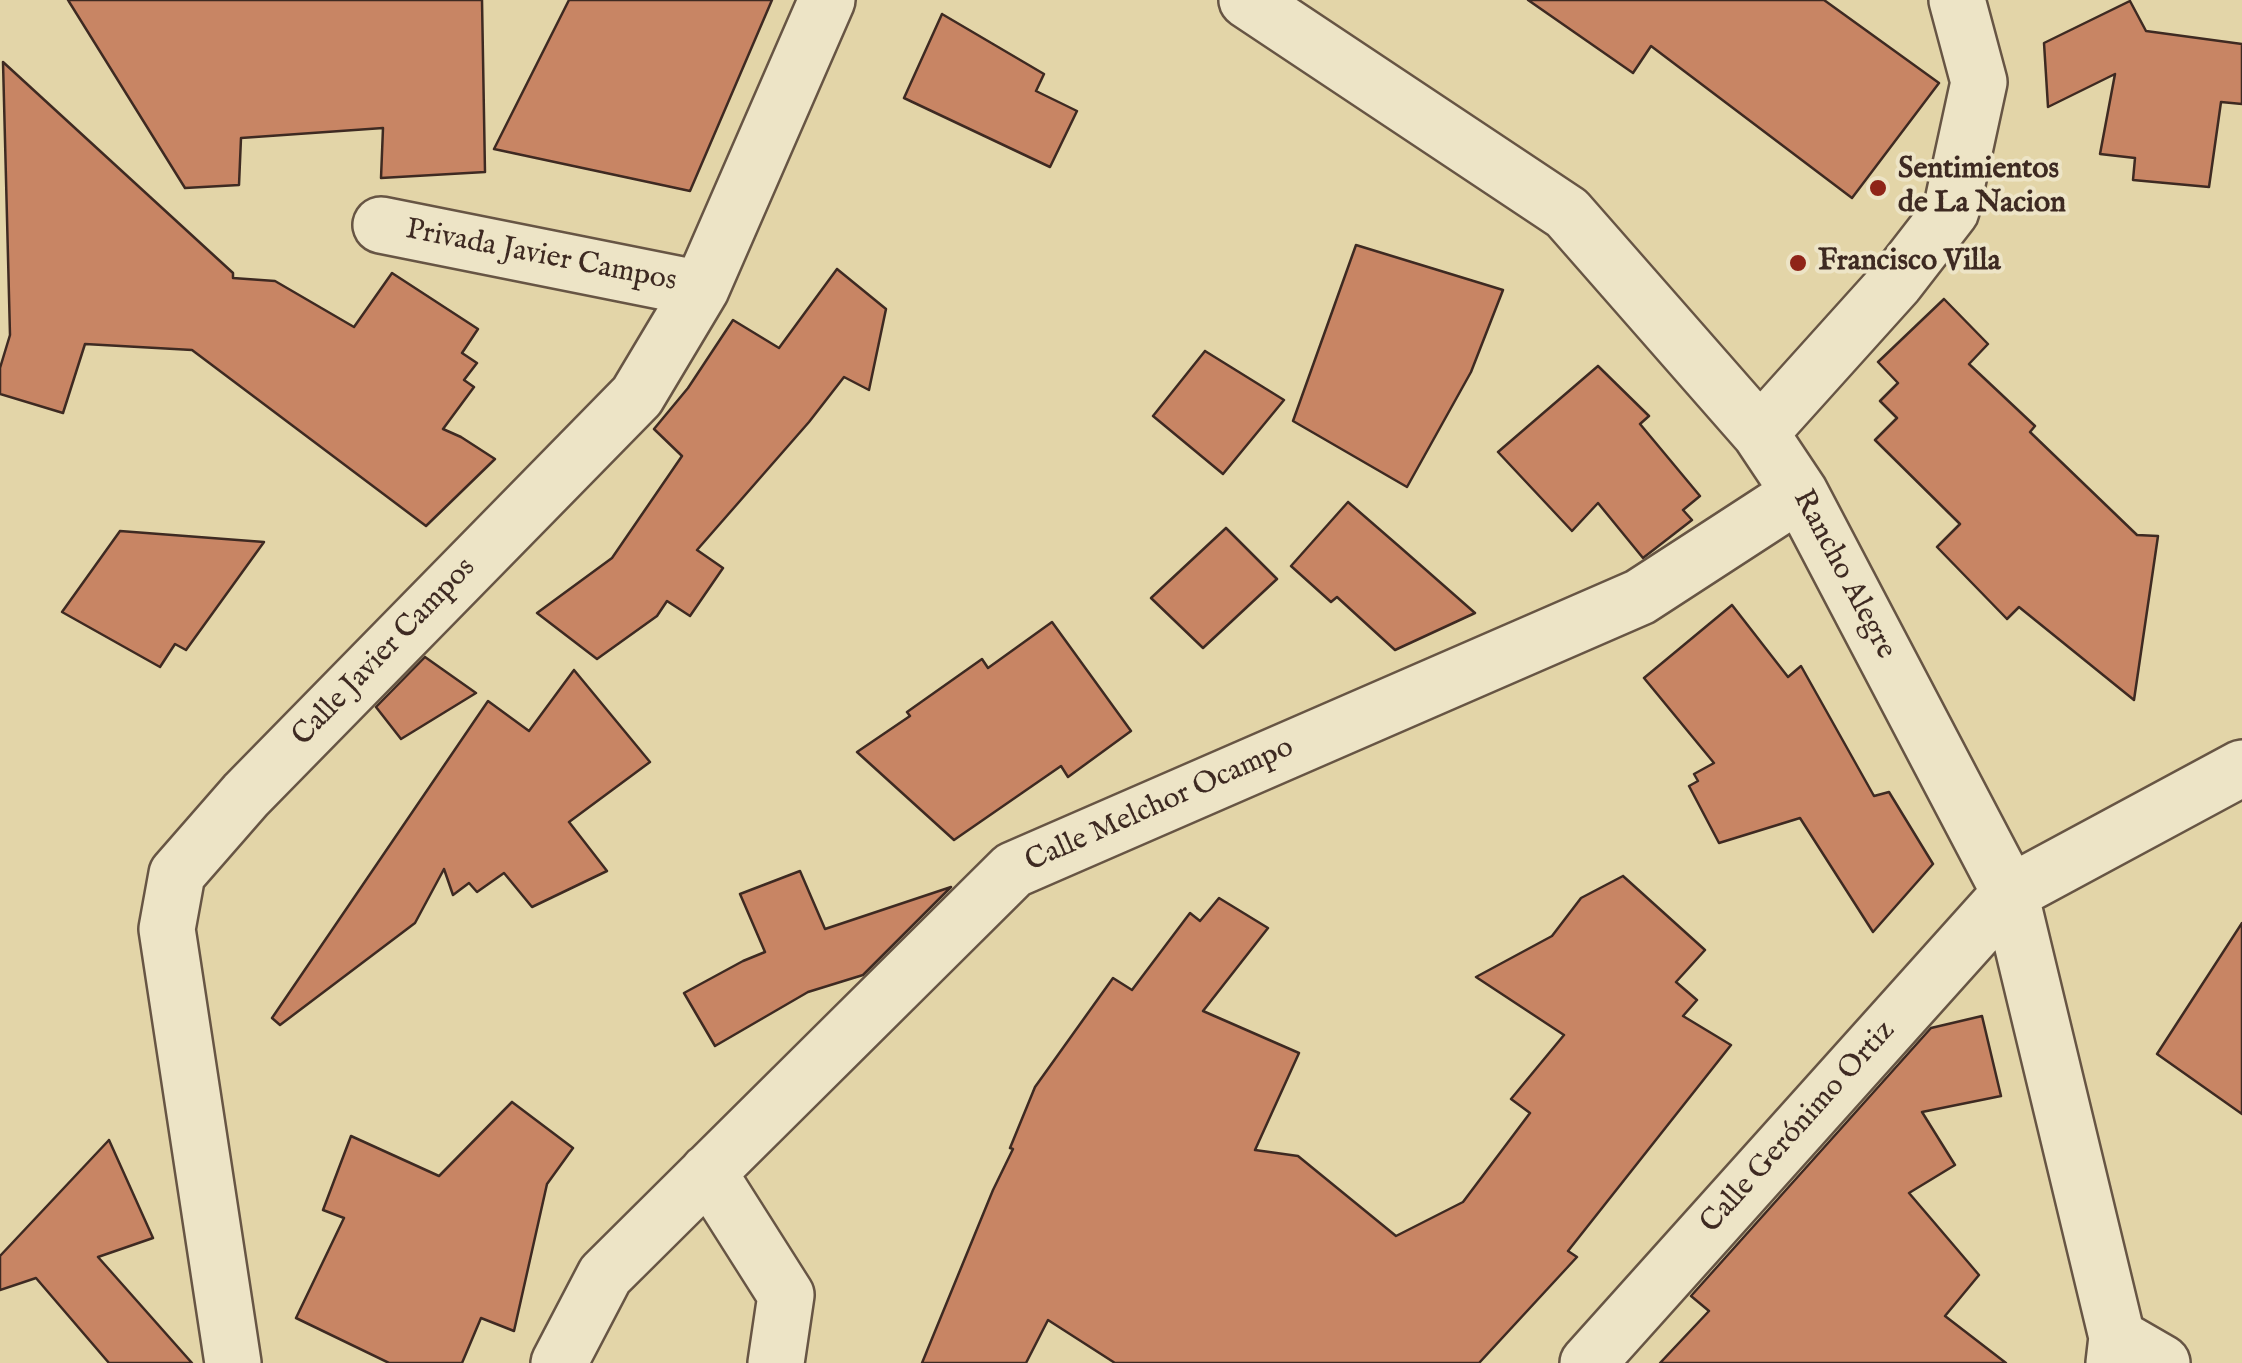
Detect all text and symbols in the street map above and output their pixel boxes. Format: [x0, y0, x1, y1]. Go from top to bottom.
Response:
place label: Sentimientos de La Nacion [1898, 153, 2066, 224]
marker: Sentimientos de La Nacion [1867, 177, 1889, 199]
street label: Privada Javier Campos [403, 213, 679, 301]
place label: Francisco Villa [1818, 245, 2001, 281]
marker: Francisco Villa [1787, 252, 1809, 274]
street label: Rancho Alegre [1783, 484, 1903, 666]
street label: Calle Javier Campos [286, 551, 484, 755]
street label: Calle Melchor Ocampo [1020, 731, 1300, 881]
street label: Calle Gerónimo Ortiz [1694, 1014, 1904, 1242]

